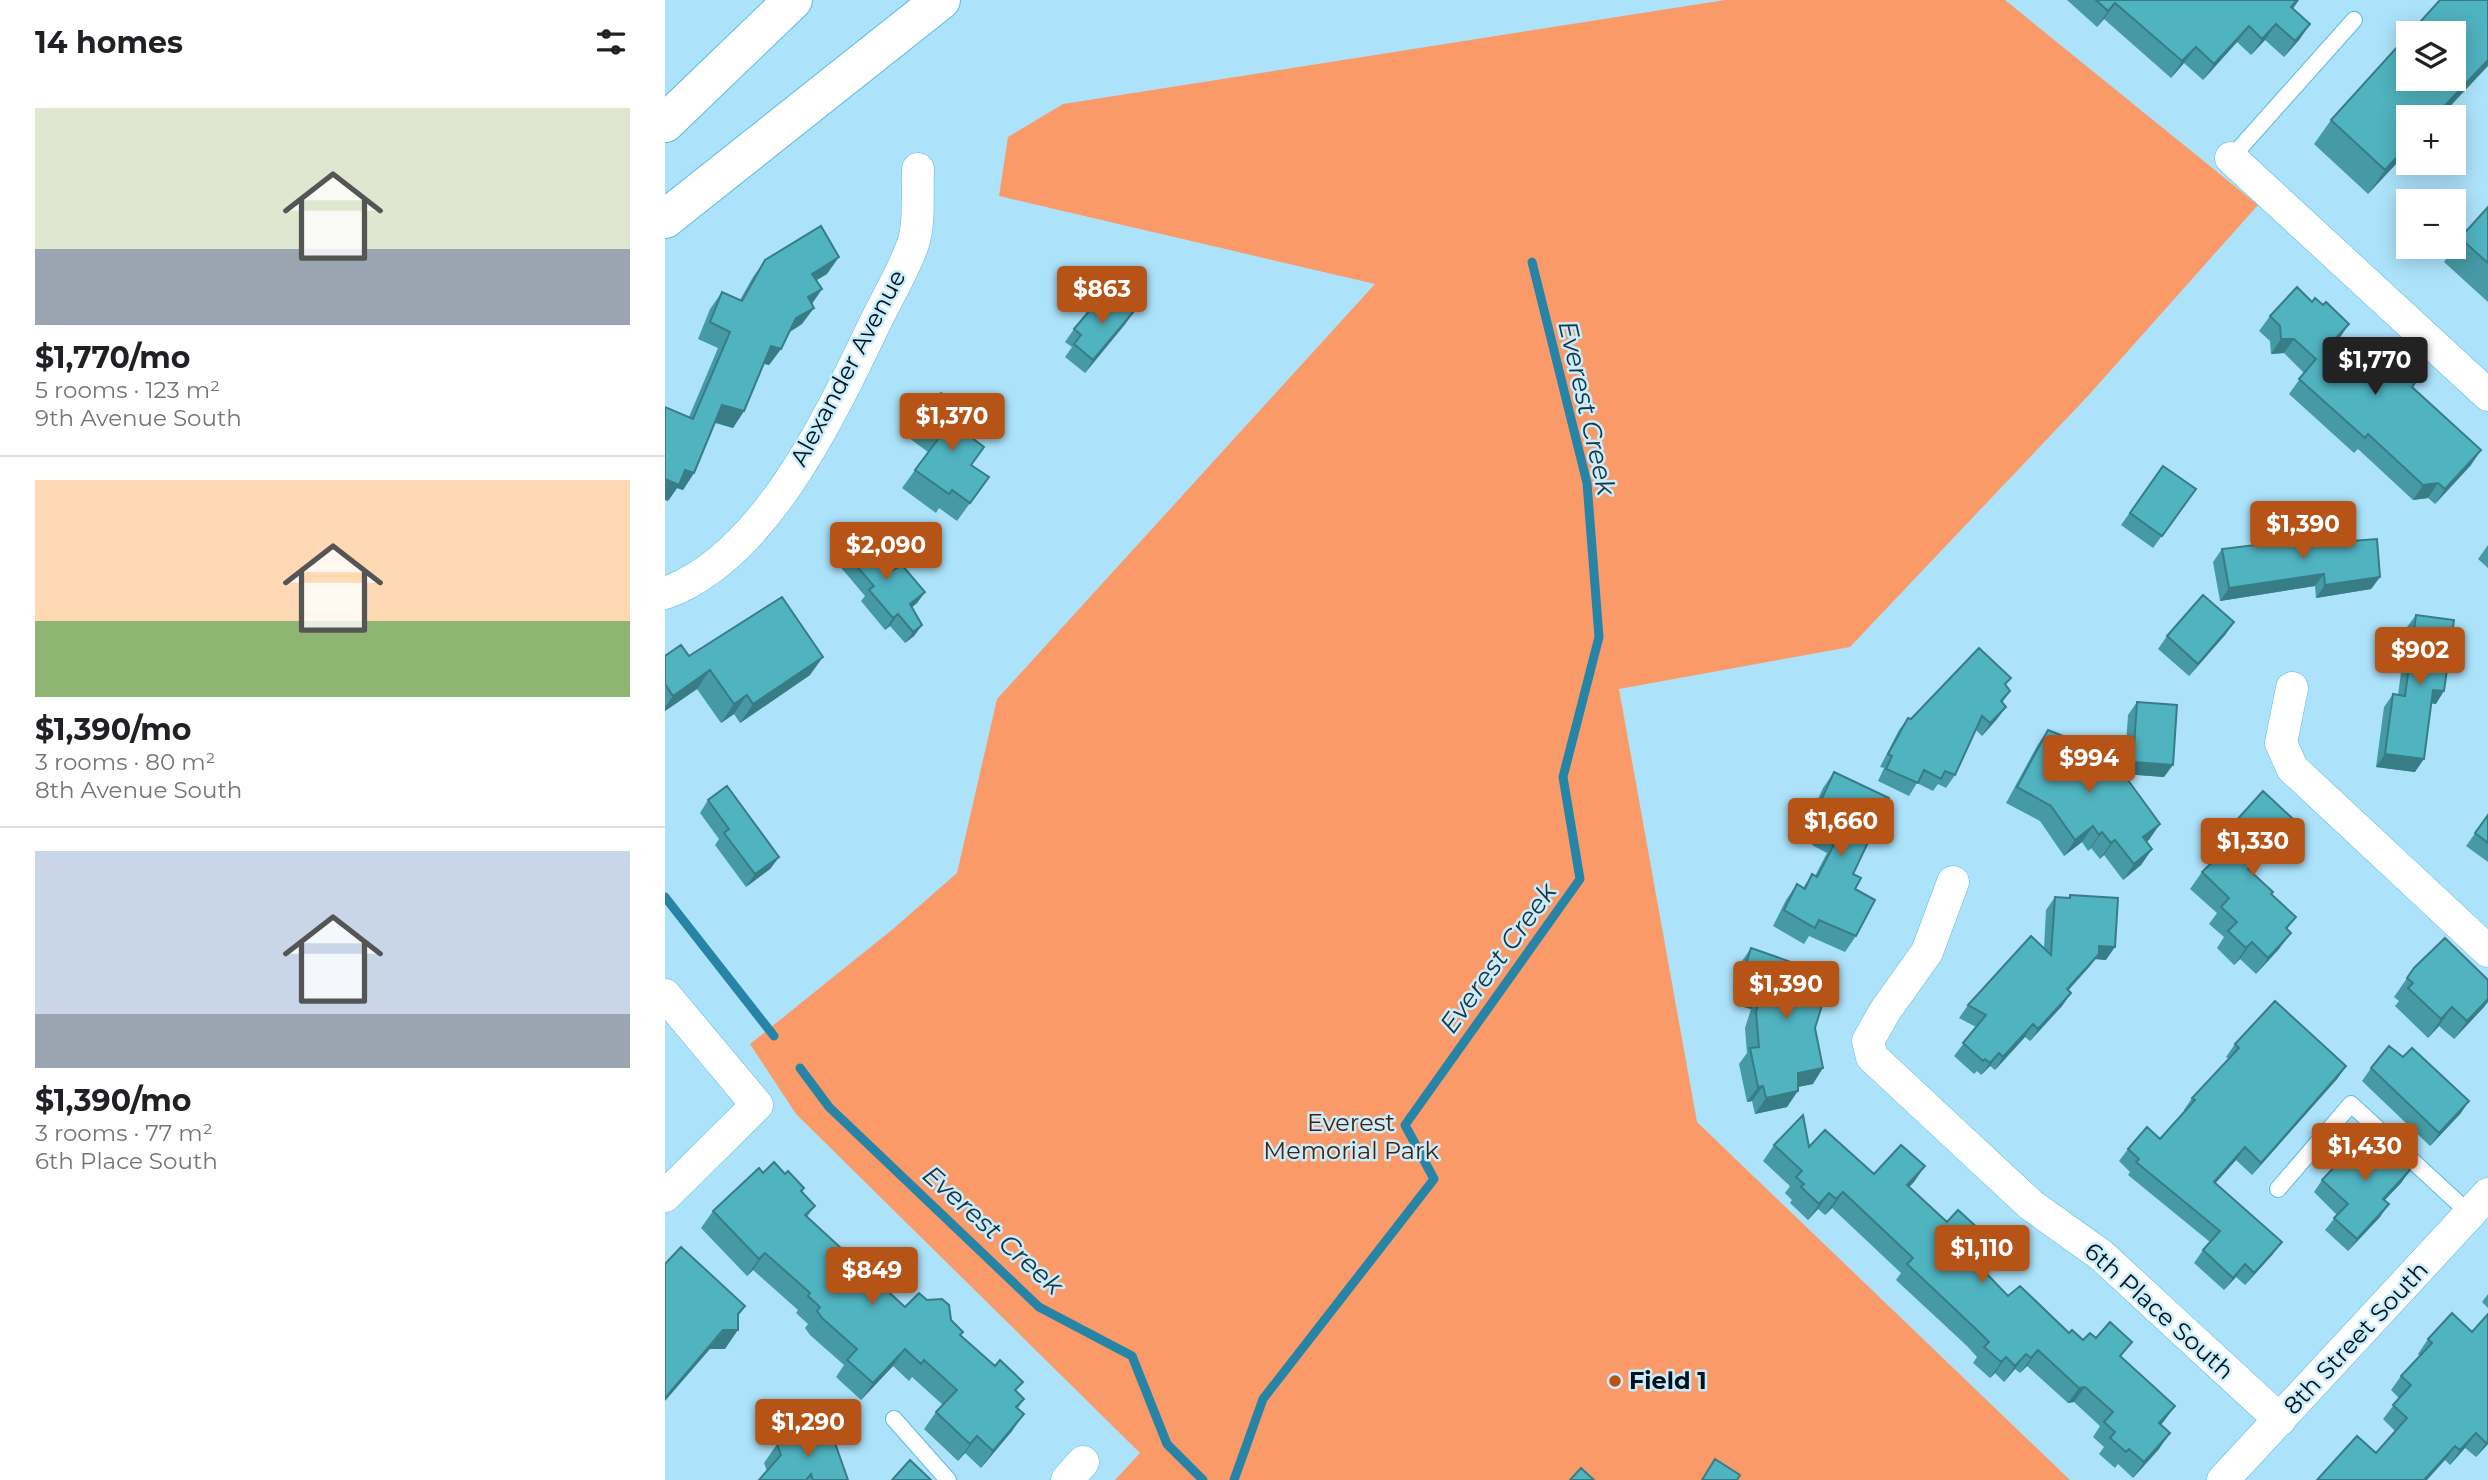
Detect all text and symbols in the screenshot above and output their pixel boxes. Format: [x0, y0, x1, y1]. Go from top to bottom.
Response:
map controls [2396, 21, 2466, 259]
button: layers [2396, 21, 2466, 91]
icon: filters [592, 23, 630, 61]
text: 14 homes [35, 24, 183, 61]
button: + [2396, 105, 2466, 175]
icon: home [270, 153, 396, 279]
button: − [2396, 189, 2466, 259]
street label: Alexander Avenue [784, 265, 912, 471]
pin: $863 [1061, 266, 1143, 326]
text: $863 [1073, 275, 1131, 303]
water label: Everest Creek [1551, 318, 1623, 500]
pin: $1,770 [2318, 338, 2432, 397]
text: $1,770/mo [35, 339, 190, 376]
text: $1,770 [2339, 346, 2411, 374]
text: 5 rooms · 123 m² [35, 376, 220, 404]
pin: $1,370 [895, 393, 1009, 453]
text: $1,370 [916, 402, 988, 430]
text: 9th Avenue South [35, 404, 242, 432]
pin: $1,390 [2246, 502, 2360, 561]
text: $1,390 [2266, 510, 2340, 538]
pin: $2,090 [829, 522, 943, 582]
icon: home [270, 525, 396, 651]
text: $2,090 [846, 531, 926, 559]
pin: $902 [2379, 628, 2461, 687]
text: $902 [2391, 636, 2449, 664]
text: $1,390/mo [35, 711, 192, 748]
pin: $994 [2048, 736, 2130, 795]
text: $994 [2059, 744, 2119, 772]
text: 3 rooms · 80 m² [35, 748, 215, 776]
text: 8th Avenue South [35, 776, 242, 804]
pin: $1,660 [1784, 798, 1898, 858]
text: $1,660 [1804, 807, 1878, 835]
pin: $1,330 [2196, 818, 2310, 878]
text: $1,330 [2217, 827, 2289, 855]
water label: Everest Creek [1433, 875, 1564, 1039]
icon: home [270, 896, 396, 1022]
pin: $1,390 [1729, 962, 1843, 1021]
text: $1,390 [1749, 970, 1823, 998]
text: $1,390/mo [35, 1082, 192, 1119]
park label: Everest Memorial Park [1263, 1108, 1439, 1165]
text: 3 rooms · 77 m² [35, 1119, 213, 1147]
pin: $1,430 [2308, 1124, 2422, 1183]
text: $1,430 [2328, 1132, 2402, 1160]
text: 6th Place South [35, 1147, 218, 1175]
water label: Everest Creek [916, 1159, 1071, 1302]
pin: $1,110 [1925, 1226, 2039, 1285]
text: $1,110 [1951, 1234, 2013, 1262]
street label: 6th Place South [2079, 1236, 2240, 1385]
pin: $849 [831, 1248, 913, 1307]
street label: 8th Street South [2277, 1255, 2434, 1420]
text: $849 [842, 1256, 902, 1284]
place label: Field 1 [1629, 1366, 1707, 1395]
marker: Field 1 [1607, 1373, 1623, 1389]
pin: $1,290 [751, 1400, 865, 1459]
text: $1,290 [771, 1408, 845, 1436]

